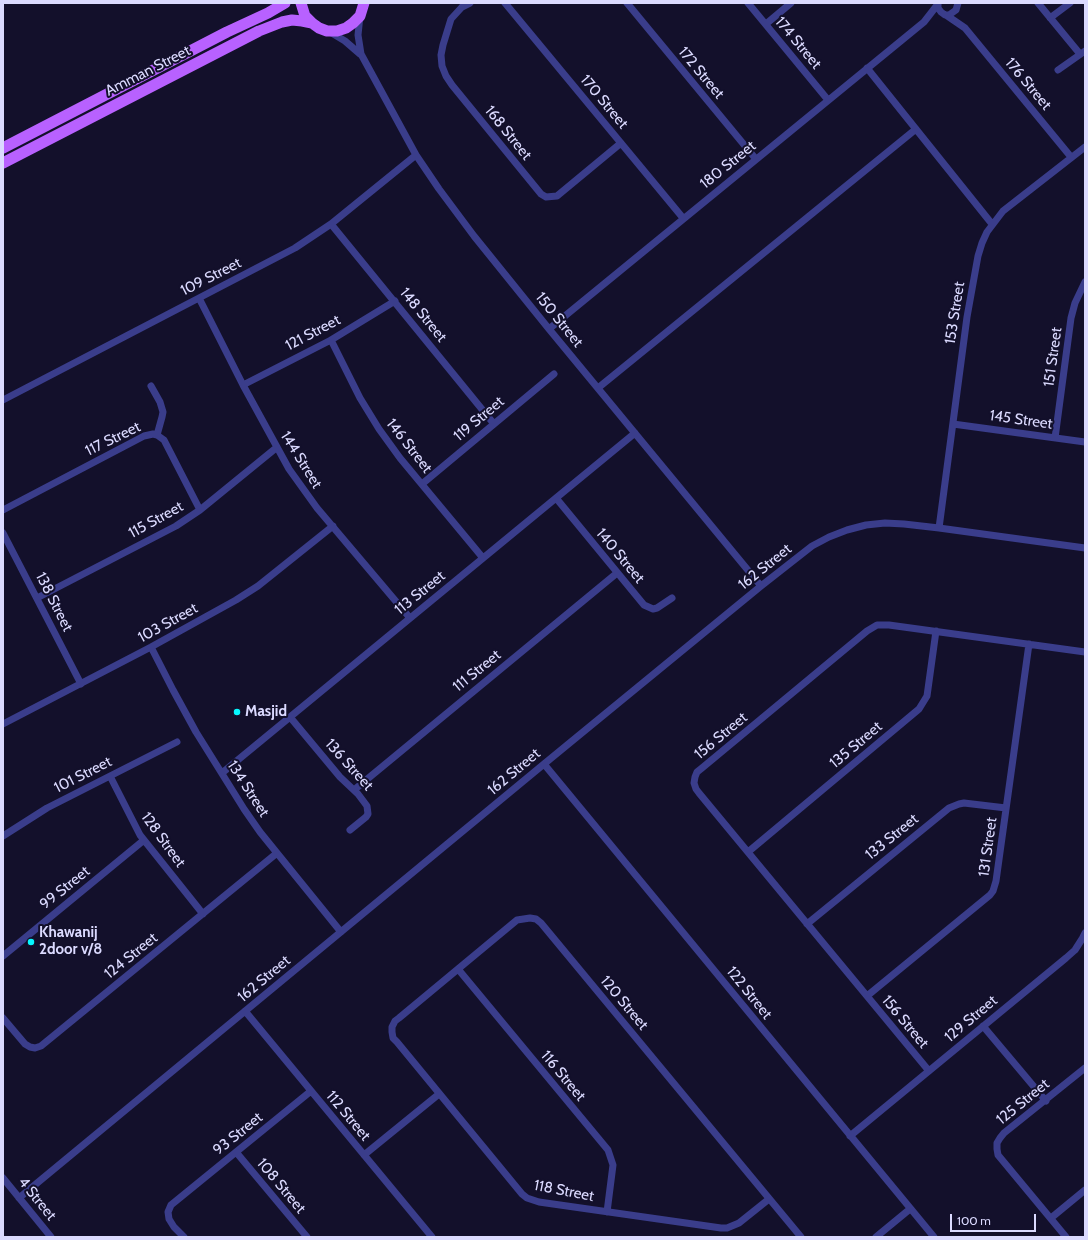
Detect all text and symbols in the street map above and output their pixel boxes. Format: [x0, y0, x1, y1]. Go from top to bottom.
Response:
street label: 174 Street [771, 13, 825, 73]
street label: Amman Street [102, 42, 194, 100]
street label: 172 Street [674, 43, 728, 103]
street label: 176 Street [1001, 54, 1055, 114]
street label: 170 Street [576, 71, 632, 133]
street label: 168 Street [481, 102, 535, 164]
street label: 180 Street [697, 137, 759, 193]
street label: 109 Street [178, 254, 244, 300]
street label: 153 Street [941, 280, 969, 346]
street label: 148 Street [396, 284, 450, 346]
street label: 150 Street [531, 289, 587, 351]
street label: 121 Street [282, 311, 344, 355]
street label: 151 Street [1040, 326, 1066, 388]
street label: 119 Street [450, 393, 508, 445]
street label: 145 Street [988, 407, 1054, 433]
street label: 146 Street [382, 415, 436, 477]
street label: 117 Street [82, 418, 144, 460]
street label: 144 Street [276, 428, 326, 492]
street label: 115 Street [125, 498, 187, 542]
street label: 140 Street [592, 525, 648, 587]
street label: 162 Street [735, 540, 795, 594]
street label: 113 Street [391, 567, 449, 619]
street label: 138 Street [31, 569, 77, 635]
street label: 103 Street [135, 599, 201, 647]
street label: 111 Street [449, 646, 505, 696]
place label: Masjid [245, 703, 287, 721]
marker: Masjid [232, 707, 242, 717]
street label: 156 Street [691, 709, 751, 763]
street label: 135 Street [826, 718, 886, 772]
street label: 136 Street [321, 735, 377, 795]
street label: 162 Street [484, 745, 544, 799]
street label: 101 Street [51, 753, 115, 797]
street label: 134 Street [223, 757, 273, 821]
street label: 128 Street [137, 809, 189, 871]
street label: 133 Street [862, 810, 922, 864]
street label: 131 Street [975, 816, 1001, 878]
street label: 99 Street [36, 862, 94, 914]
place label: Khawanij 2door v/8 [39, 924, 102, 959]
street label: 124 Street [101, 929, 161, 983]
marker: Khawanij 2door v/8 [26, 937, 36, 947]
street label: 162 Street [234, 952, 294, 1006]
street label: 122 Street [722, 963, 776, 1023]
street label: 120 Street [596, 972, 652, 1034]
street label: 156 Street [878, 992, 932, 1052]
street label: 129 Street [941, 992, 1001, 1046]
street label: 116 Street [537, 1047, 589, 1105]
street label: 125 Street [993, 1075, 1053, 1129]
street label: 112 Street [322, 1087, 374, 1145]
street label: 93 Street [210, 1109, 266, 1159]
street label: 108 Street [253, 1155, 309, 1217]
street label: 4 Street [14, 1174, 60, 1224]
street label: 118 Street [532, 1176, 596, 1206]
scale bar [952, 1206, 1038, 1232]
text: 100 m [957, 1213, 991, 1228]

